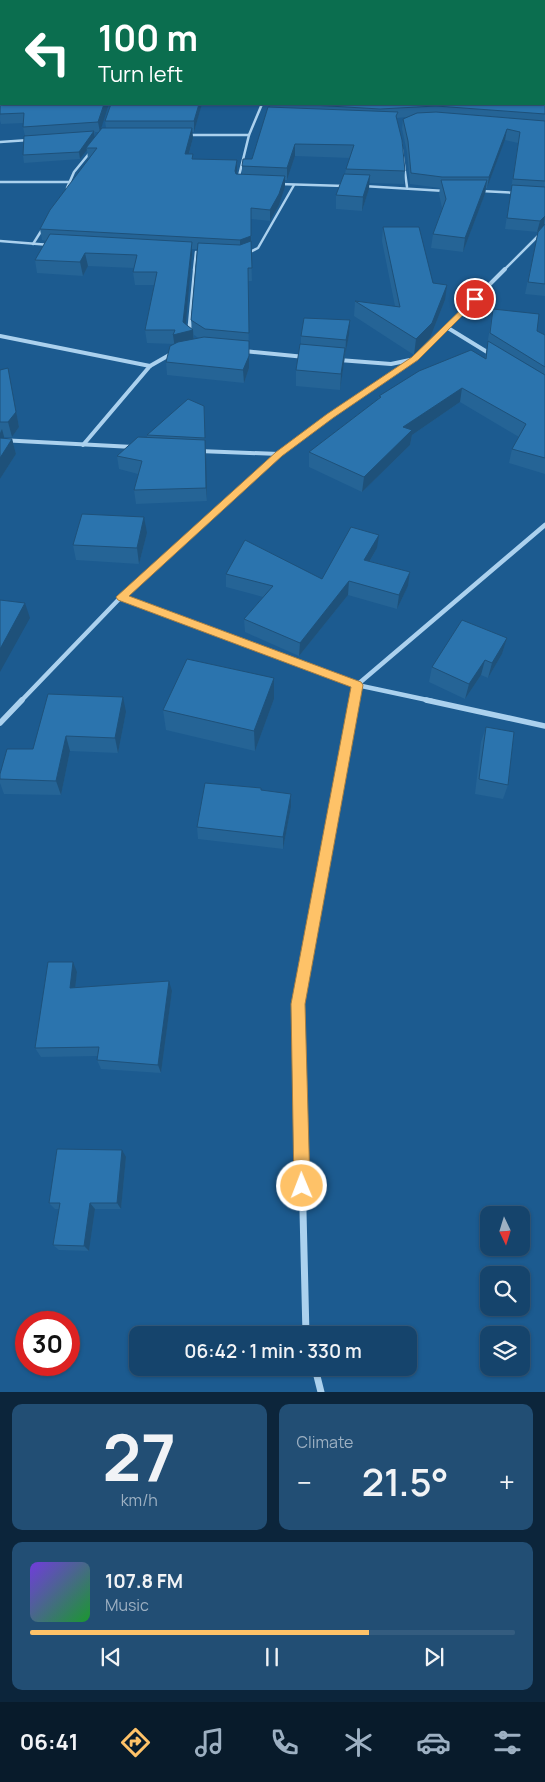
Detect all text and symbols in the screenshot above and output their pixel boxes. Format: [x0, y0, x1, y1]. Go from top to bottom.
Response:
text: 100 m [98, 14, 198, 62]
icon: left [15, 20, 80, 85]
text: Turn left [98, 59, 183, 89]
pin [454, 278, 496, 320]
icon: arrive [461, 285, 489, 313]
position arrow [275, 1159, 327, 1211]
north arrow [480, 1206, 530, 1256]
map controls [480, 1206, 530, 1376]
button: search [480, 1266, 530, 1316]
speed limit sign: 30 [15, 1311, 80, 1376]
button: layers [480, 1326, 530, 1376]
text: 06:42 · 1 min · 330 m [184, 1338, 362, 1364]
text: 27 [103, 1412, 176, 1501]
text: Climate [297, 1431, 353, 1453]
text: 21.5° [362, 1455, 449, 1507]
text: − [297, 1463, 312, 1501]
text: + [499, 1463, 515, 1501]
text: km/h [121, 1489, 158, 1511]
text: 107.8 FM [105, 1568, 183, 1594]
text: Music [105, 1594, 149, 1616]
icon: previous [97, 1643, 125, 1671]
icon: pause [258, 1643, 286, 1671]
icon: next [420, 1643, 448, 1671]
icon: directions [118, 1725, 153, 1760]
icon: music [192, 1725, 227, 1760]
icon: phone [267, 1725, 302, 1760]
icon: climate [341, 1725, 376, 1760]
icon: car [416, 1725, 451, 1760]
icon: filters [490, 1725, 525, 1760]
text: 06:41 [20, 1727, 78, 1757]

